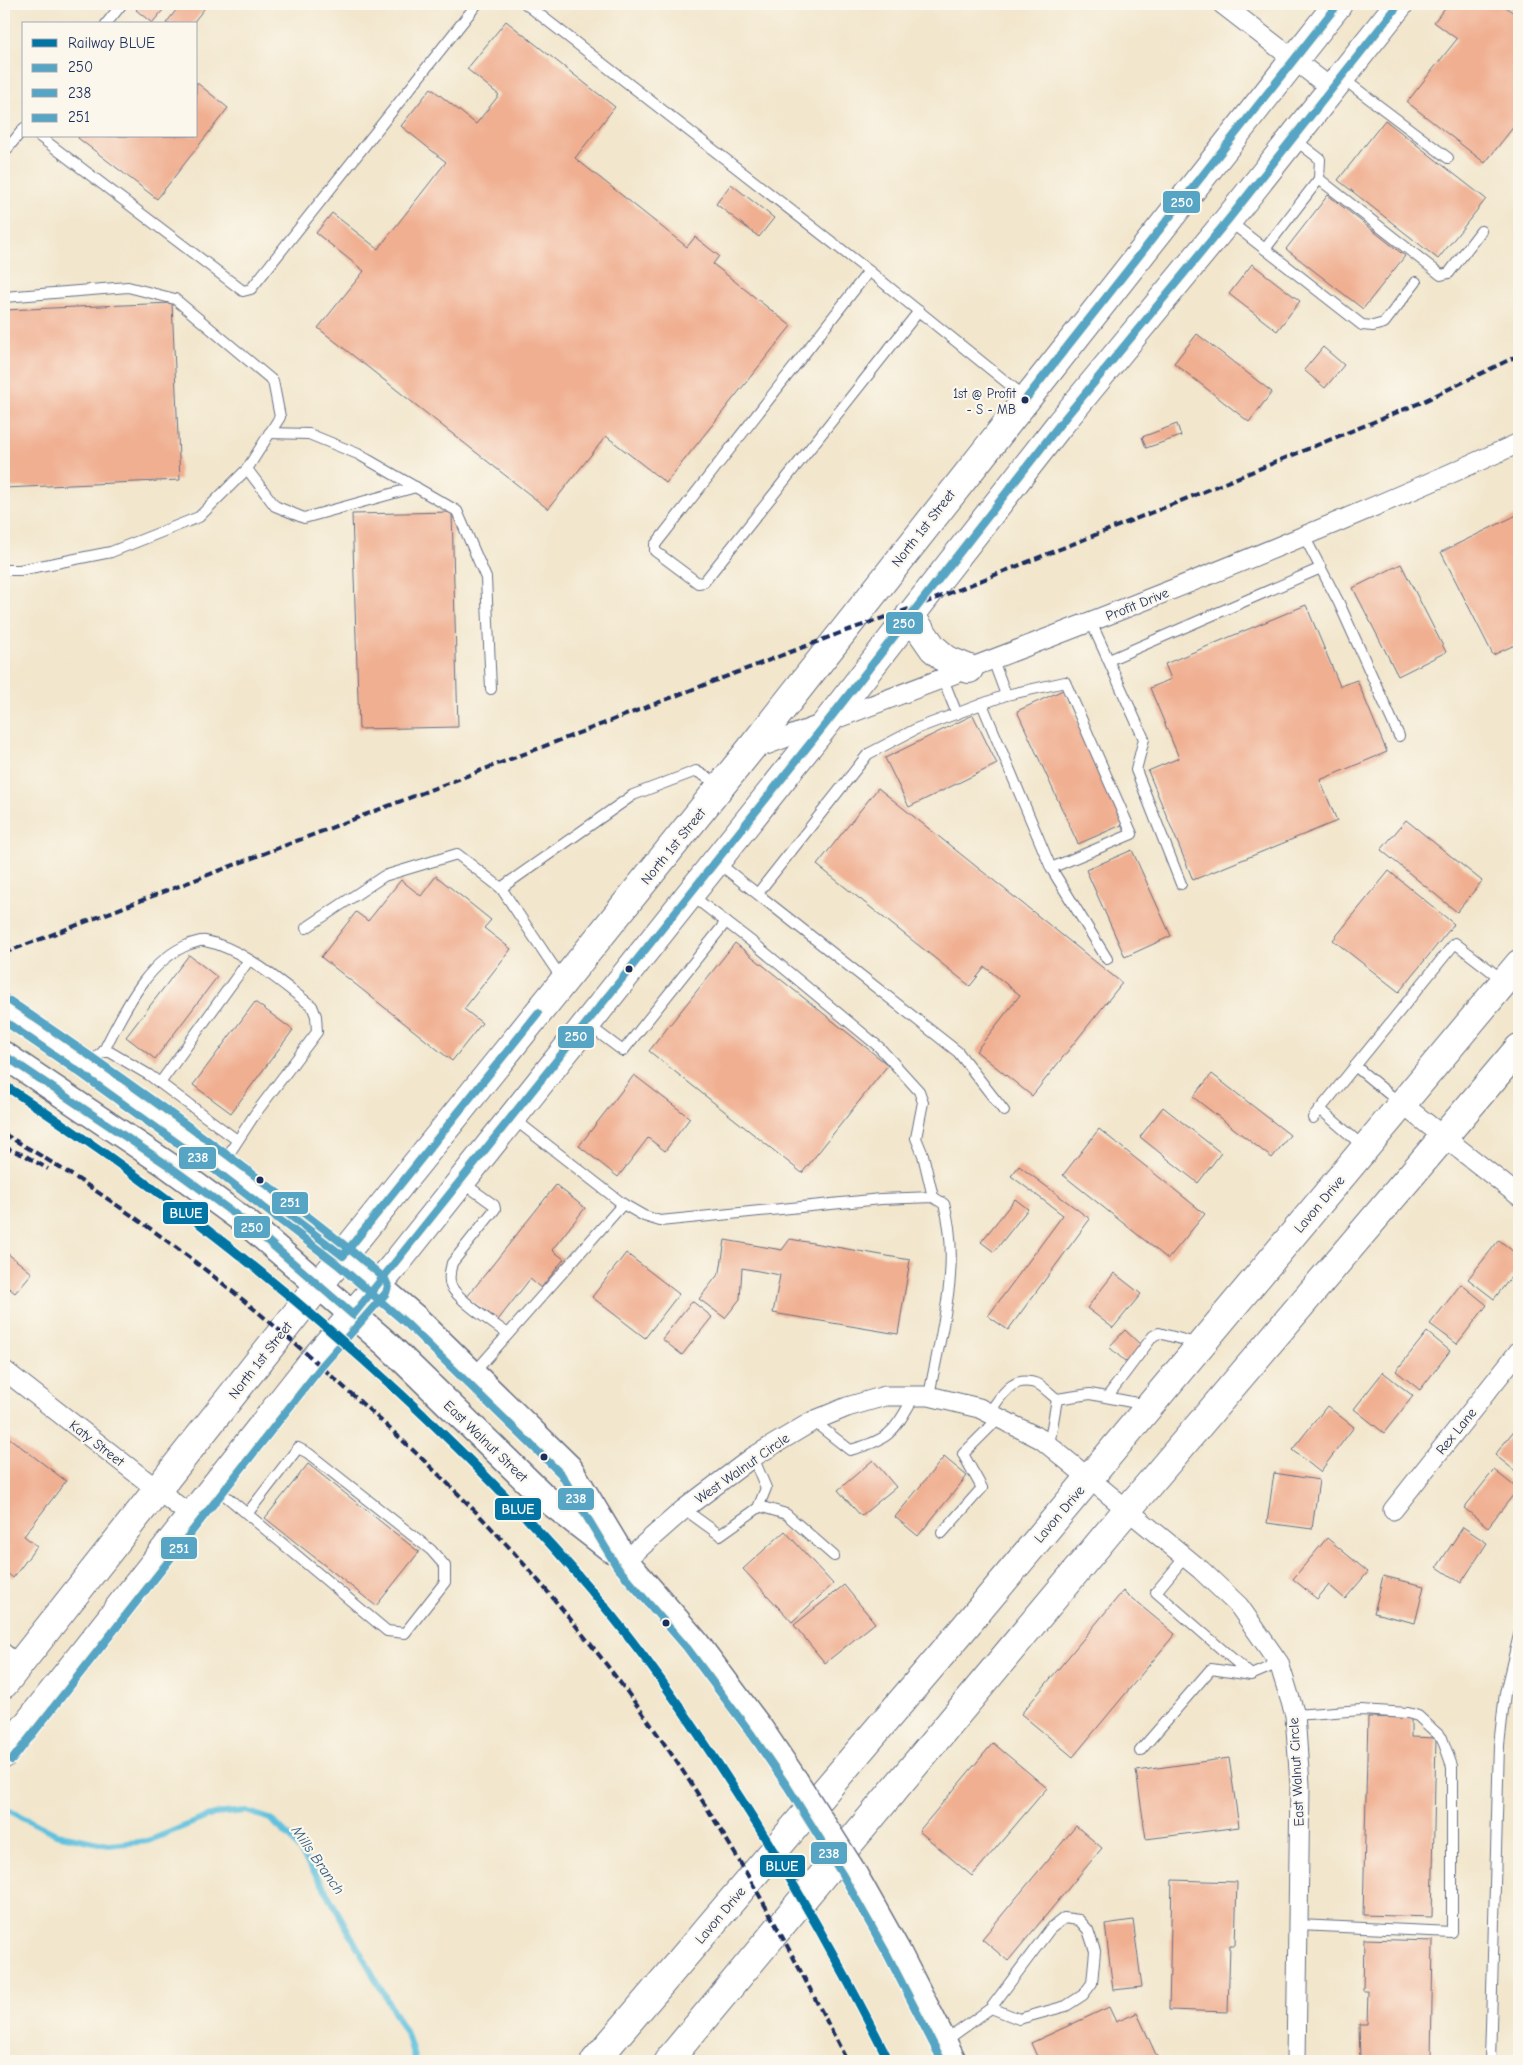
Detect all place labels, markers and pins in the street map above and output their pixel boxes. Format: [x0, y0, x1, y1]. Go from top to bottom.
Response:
place label: 1st @ Profit - S - MB [953, 386, 1017, 417]
marker: 1st @ Profit - S - MB [1020, 395, 1030, 405]
unlabelled marker [624, 964, 634, 974]
unlabelled marker [255, 1175, 265, 1185]
unlabelled marker [539, 1452, 549, 1462]
unlabelled marker [661, 1618, 671, 1628]

